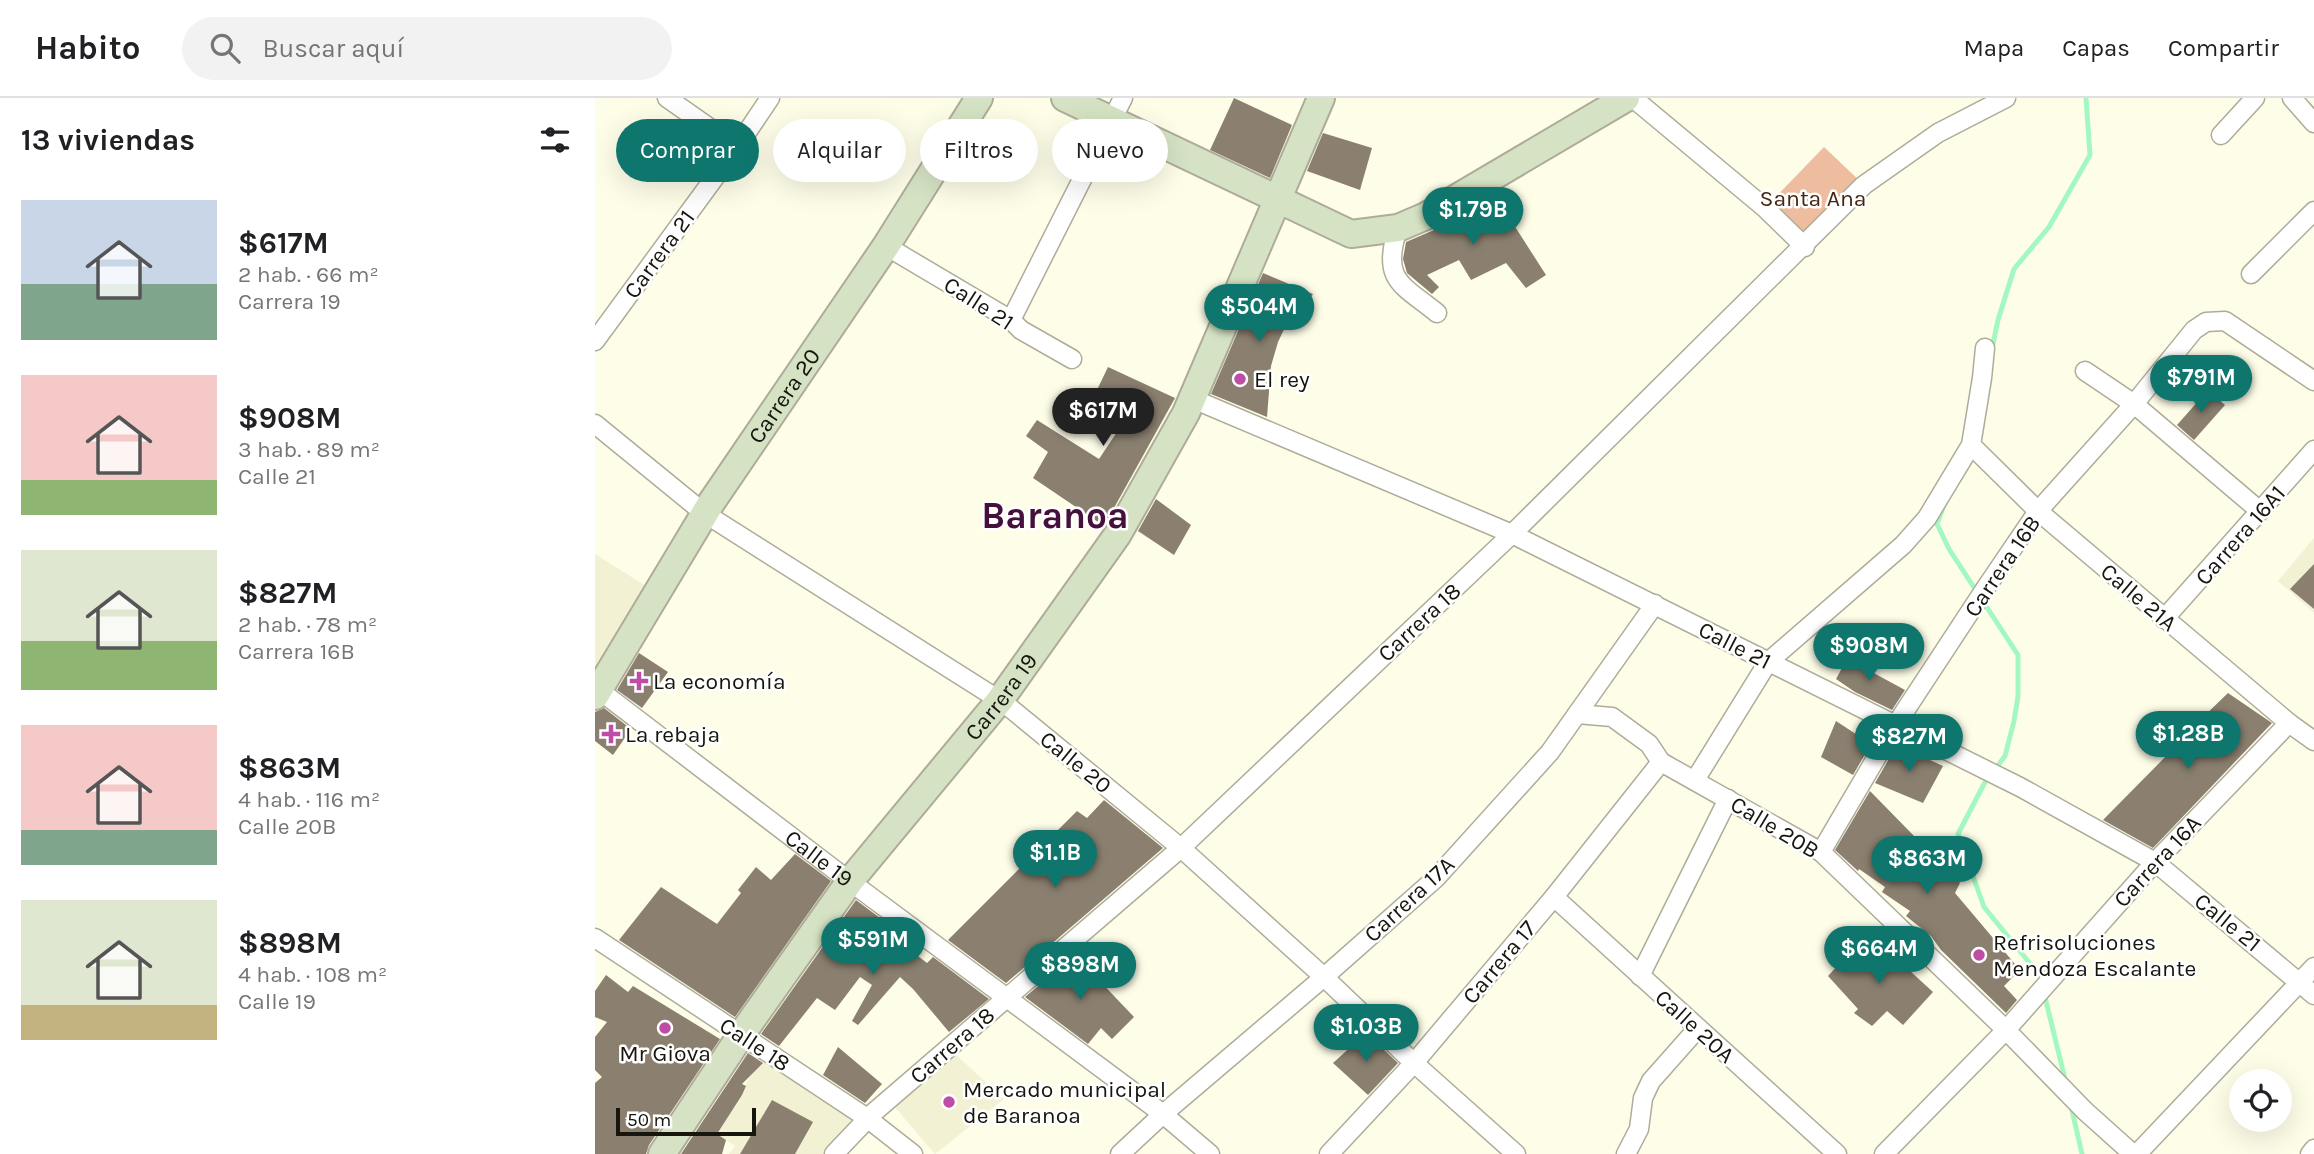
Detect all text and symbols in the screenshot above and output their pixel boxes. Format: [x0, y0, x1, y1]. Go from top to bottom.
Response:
search box [182, 17, 672, 80]
text: Habito [35, 29, 140, 67]
icon: search [206, 29, 244, 67]
text: Buscar aquí [262, 33, 404, 64]
text: Mapa [1963, 34, 2024, 62]
text: Capas [2062, 34, 2130, 62]
text: Compartir [2168, 34, 2279, 62]
chip: Comprar [616, 119, 759, 182]
chip: Alquilar [773, 119, 906, 182]
chip: Filtros [920, 119, 1038, 182]
chip: Nuevo [1052, 119, 1168, 182]
icon: filters [536, 121, 574, 159]
text: 13 viviendas [21, 122, 195, 158]
park label: Santa Ana [1760, 185, 1866, 212]
pin: $1.79B [1416, 188, 1530, 247]
text: $1.79B [1438, 196, 1508, 223]
street label: Carrera 21 [618, 205, 700, 304]
text: $617M [238, 225, 329, 261]
icon: home [77, 228, 161, 312]
text: 2 hab. · 66 m² [238, 261, 379, 288]
street label: Calle 21 [939, 271, 1019, 336]
pin: $504M [1210, 285, 1308, 344]
text: Carrera 19 [238, 288, 341, 315]
text: $504M [1220, 293, 1298, 320]
street label: Carrera 20 [743, 343, 826, 449]
pin: $791M [2152, 356, 2250, 415]
text: $791M [2166, 364, 2236, 391]
place label: El rey [1254, 366, 1310, 393]
marker: El rey [1232, 371, 1248, 387]
pin: $617M [1054, 388, 1152, 448]
text: $617M [1068, 397, 1138, 424]
text: $908M [238, 400, 342, 436]
icon: home [77, 403, 161, 487]
text: 3 hab. · 89 m² [238, 436, 380, 463]
text: Calle 21 [238, 463, 316, 490]
street label: Carrera 16A1 [2190, 480, 2291, 591]
district label: Baranoa [981, 494, 1129, 537]
street label: Carrera 16B [1959, 510, 2046, 622]
street label: Calle 21A [2095, 558, 2182, 637]
text: $827M [238, 575, 337, 611]
street label: Carrera 18 [1372, 577, 1466, 667]
icon: home [77, 578, 161, 662]
text: 2 hab. · 78 m² [238, 611, 377, 638]
street label: Calle 21 [1694, 616, 1776, 675]
pin: $908M [1820, 624, 1918, 683]
text: $908M [1829, 632, 1909, 659]
text: Carrera 16B [238, 638, 355, 665]
street label: Carrera 19 [959, 648, 1043, 746]
place label: La economía [653, 668, 786, 695]
marker: La economía [631, 673, 647, 689]
pin: $1.28B [2131, 712, 2245, 771]
pin: $827M [1860, 714, 1958, 774]
text: $1.28B [2152, 720, 2224, 747]
place label: La rebaja [625, 721, 720, 748]
text: $827M [1871, 723, 1947, 750]
street label: Calle 20 [1035, 725, 1117, 799]
marker: La rebaja [603, 726, 619, 742]
text: $863M [238, 750, 341, 786]
icon: home [77, 753, 161, 837]
text: 4 hab. · 116 m² [238, 786, 380, 813]
street label: Calle 20B [1726, 791, 1824, 864]
street label: Carrera 16A [2108, 810, 2207, 913]
text: Calle 20B [238, 813, 336, 840]
street label: Calle 19 [780, 824, 858, 893]
pin: $1.1B [1006, 830, 1104, 890]
pin: $863M [1878, 836, 1976, 896]
text: $1.1B [1029, 839, 1081, 866]
text: $863M [1887, 845, 1967, 872]
street label: Carrera 17A [1359, 851, 1460, 948]
street label: Calle 21 [2189, 887, 2266, 957]
street label: Carrera 17 [1457, 915, 1542, 1009]
pin: $591M [824, 918, 922, 977]
text: $898M [238, 925, 342, 961]
text: $591M [837, 926, 909, 953]
pin: $664M [1830, 926, 1928, 986]
icon: home [77, 928, 161, 1012]
place label: Refrisoluciones Mendoza Escalante [1993, 929, 2196, 982]
text: $664M [1840, 935, 1918, 962]
pin: $898M [1031, 942, 1129, 1002]
marker: Refrisoluciones Mendoza Escalante [1971, 947, 1987, 963]
text: $898M [1040, 951, 1120, 978]
text: 4 hab. · 108 m² [238, 961, 387, 988]
street label: Calle 20A [1650, 984, 1740, 1069]
text: Calle 19 [238, 988, 316, 1015]
street label: Carrera 18 [904, 1001, 1000, 1089]
pin: $1.03B [1309, 1004, 1423, 1064]
street label: Calle 18 [714, 1012, 795, 1077]
text: $1.03B [1330, 1013, 1402, 1040]
marker: Mr Giova [657, 1020, 673, 1036]
place label: Mr Giova [619, 1040, 711, 1067]
map controls [2229, 1069, 2292, 1132]
button: locate [2229, 1069, 2292, 1132]
place label: Mercado municipal de Baranoa [963, 1076, 1166, 1129]
marker: Mercado municipal de Baranoa [941, 1094, 957, 1110]
scale bar [616, 1105, 756, 1137]
text: 50 m [627, 1109, 671, 1131]

